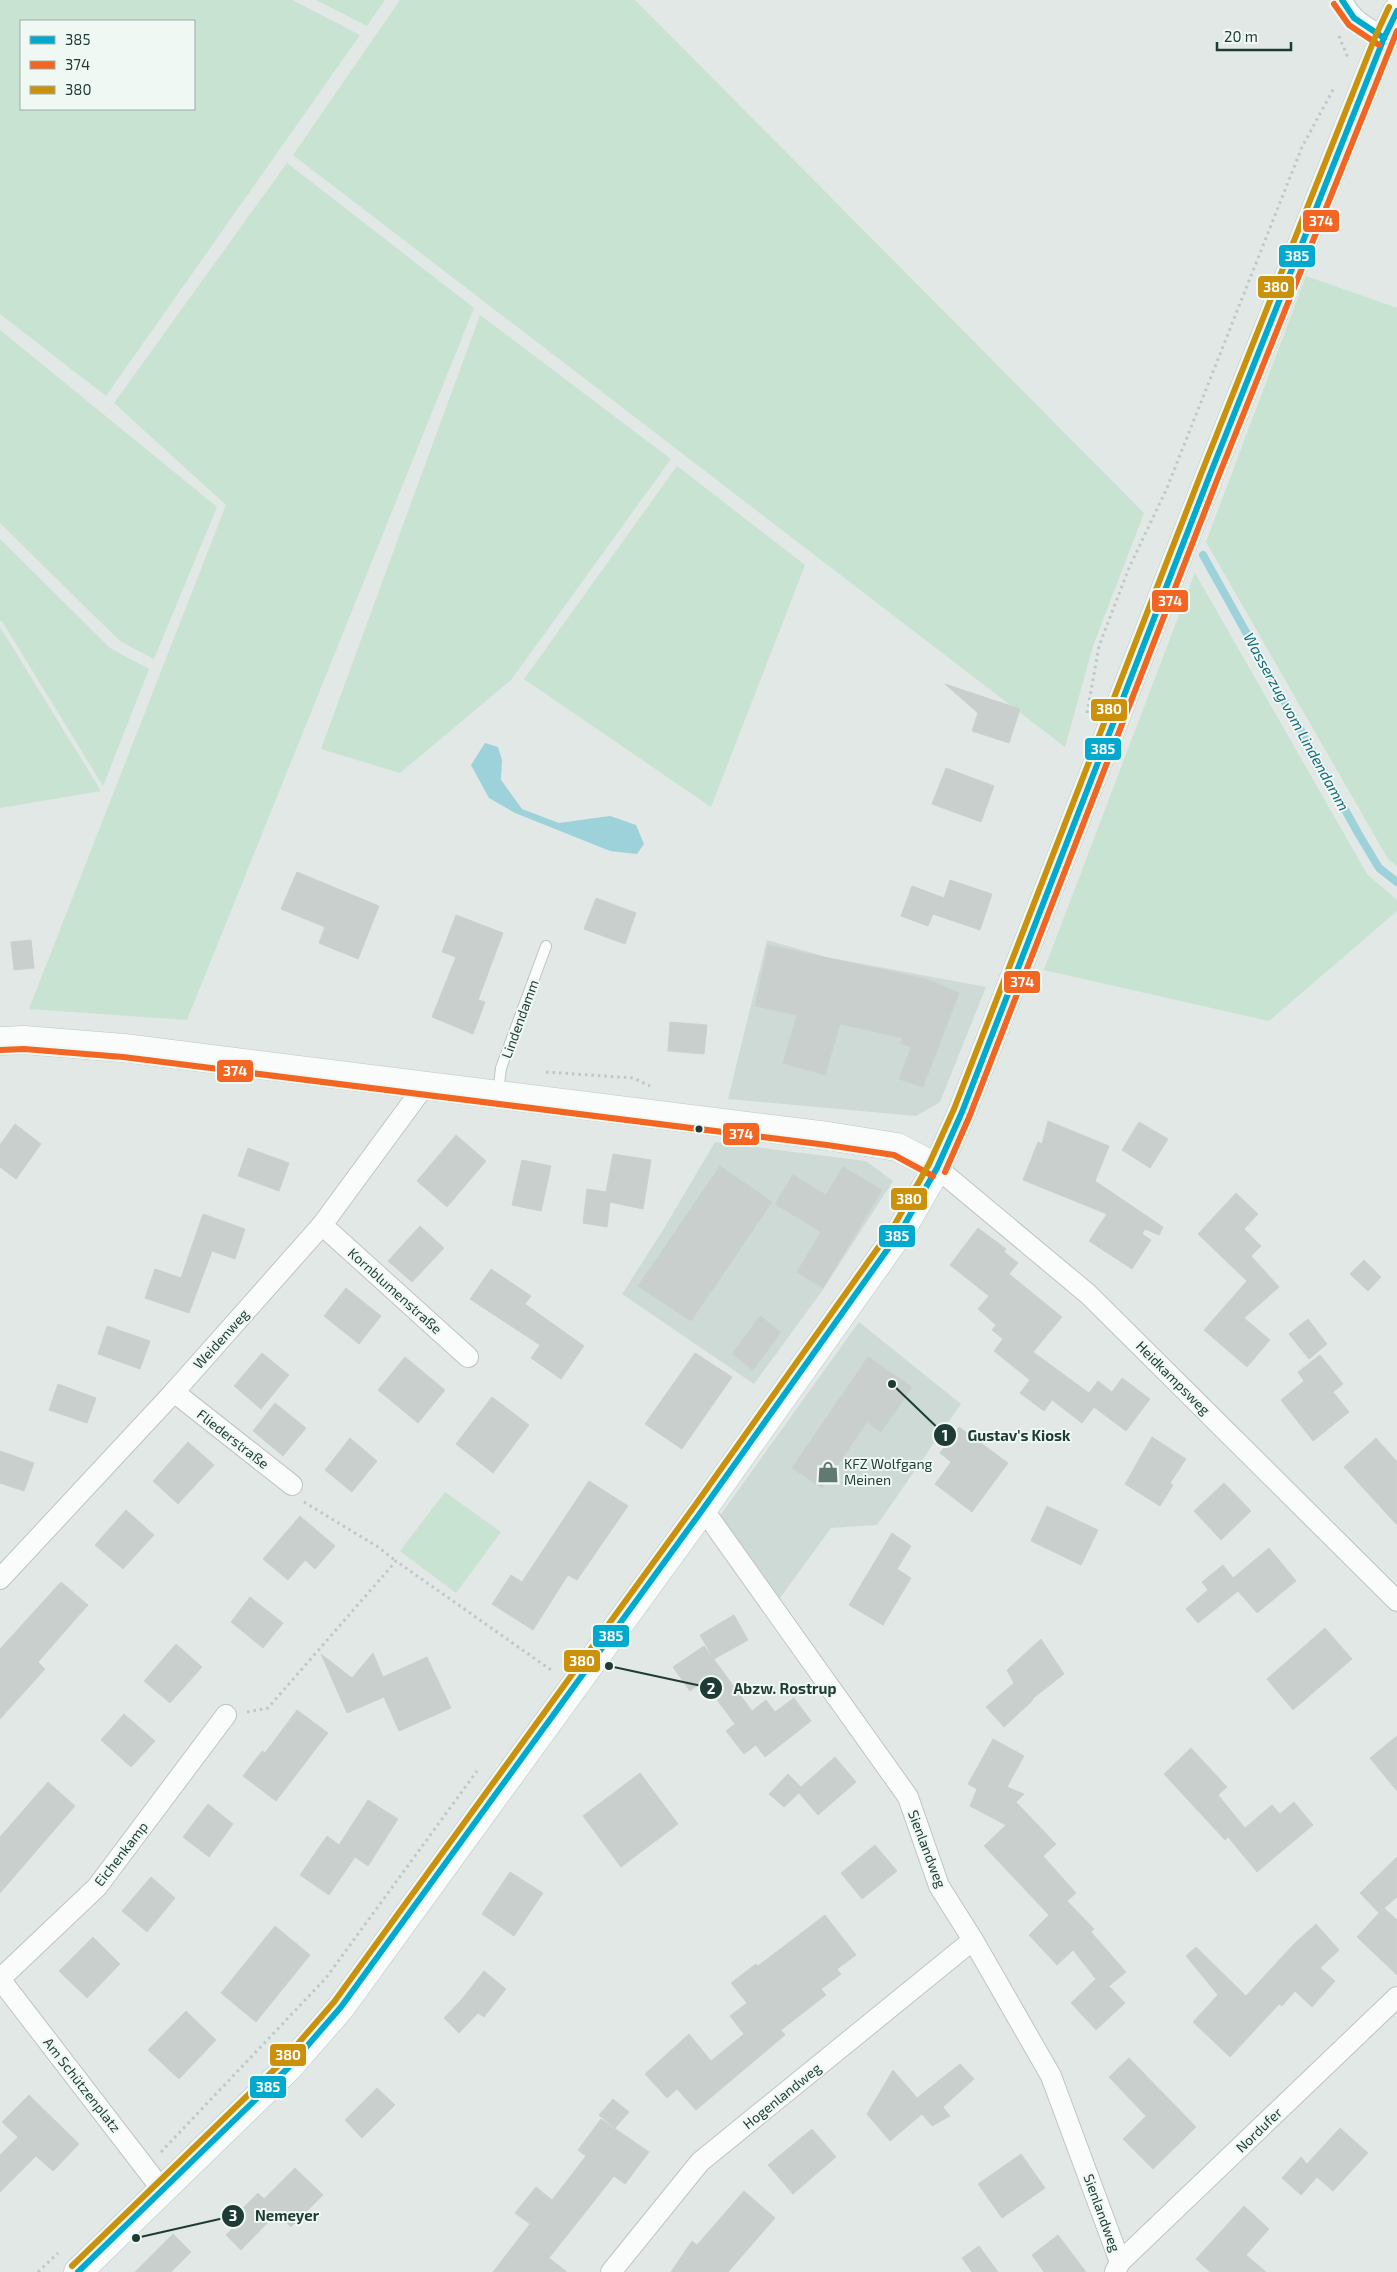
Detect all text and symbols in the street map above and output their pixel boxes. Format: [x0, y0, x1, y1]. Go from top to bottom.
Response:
legend [20, 20, 195, 110]
scale bar [1217, 20, 1291, 52]
text: 20 m [1224, 27, 1258, 45]
text: 385 [65, 30, 91, 48]
text: 374 [65, 55, 90, 73]
text: 380 [65, 80, 92, 98]
line badge: 374 [1302, 209, 1340, 233]
text: 374 [1309, 212, 1333, 229]
line badge: 385 [1278, 244, 1316, 268]
text: 385 [1285, 247, 1309, 264]
line badge: 380 [1257, 275, 1295, 299]
text: 380 [1263, 278, 1289, 295]
line badge: 374 [1151, 589, 1189, 613]
text: 374 [1158, 592, 1182, 609]
water label: Wasserzug vom Lindendamm [1240, 629, 1353, 814]
line badge: 380 [1090, 698, 1128, 722]
text: 380 [1096, 700, 1122, 717]
line badge: 385 [1084, 737, 1122, 761]
text: 385 [1091, 740, 1115, 757]
line badge: 374 [1003, 970, 1041, 994]
text: 374 [1010, 973, 1034, 990]
street label: Lindendamm [497, 977, 542, 1061]
line badge: 374 [216, 1059, 254, 1083]
text: 374 [223, 1062, 247, 1079]
line badge: 374 [722, 1122, 760, 1146]
unlabelled marker [694, 1124, 704, 1134]
text: 374 [729, 1125, 753, 1142]
line badge: 380 [890, 1187, 928, 1211]
text: 380 [896, 1190, 922, 1207]
line badge: 385 [878, 1224, 916, 1248]
text: 385 [885, 1227, 909, 1244]
street label: Kornblumenstraße [345, 1244, 446, 1337]
street label: Weidenweg [189, 1305, 252, 1372]
street label: Heidkampsweg [1133, 1337, 1214, 1418]
street label: Fliederstraße [194, 1405, 273, 1472]
callout: Gustav's Kiosk [932, 1420, 1080, 1450]
text: 1 [942, 1426, 948, 1444]
text: Gustav's Kiosk [968, 1426, 1071, 1444]
place label: KFZ Wolfgang Meinen [844, 1455, 933, 1488]
shop icon: KFZ Wolfgang Meinen [815, 1459, 841, 1485]
line badge: 385 [592, 1624, 630, 1648]
text: 385 [599, 1627, 623, 1644]
line badge: 380 [563, 1649, 601, 1673]
text: 380 [569, 1652, 595, 1669]
callout: Abzw. Rostrup [698, 1673, 846, 1703]
text: 2 [707, 1679, 716, 1697]
text: Abzw. Rostrup [734, 1679, 836, 1697]
street label: Sienlandweg [905, 1808, 950, 1890]
street label: Eichenkamp [90, 1818, 151, 1889]
street label: Am Schützenplatz [40, 2034, 125, 2135]
line badge: 380 [269, 2043, 307, 2067]
text: 380 [275, 2046, 301, 2063]
street label: Hogenlandweg [739, 2059, 824, 2132]
line badge: 385 [249, 2075, 287, 2099]
text: 385 [256, 2078, 280, 2095]
street label: Nordufer [1232, 2103, 1286, 2156]
street label: Sienlandweg [1080, 2171, 1125, 2254]
callout: Nemeyer [220, 2201, 329, 2231]
text: 3 [229, 2206, 237, 2224]
text: Nemeyer [255, 2206, 320, 2225]

